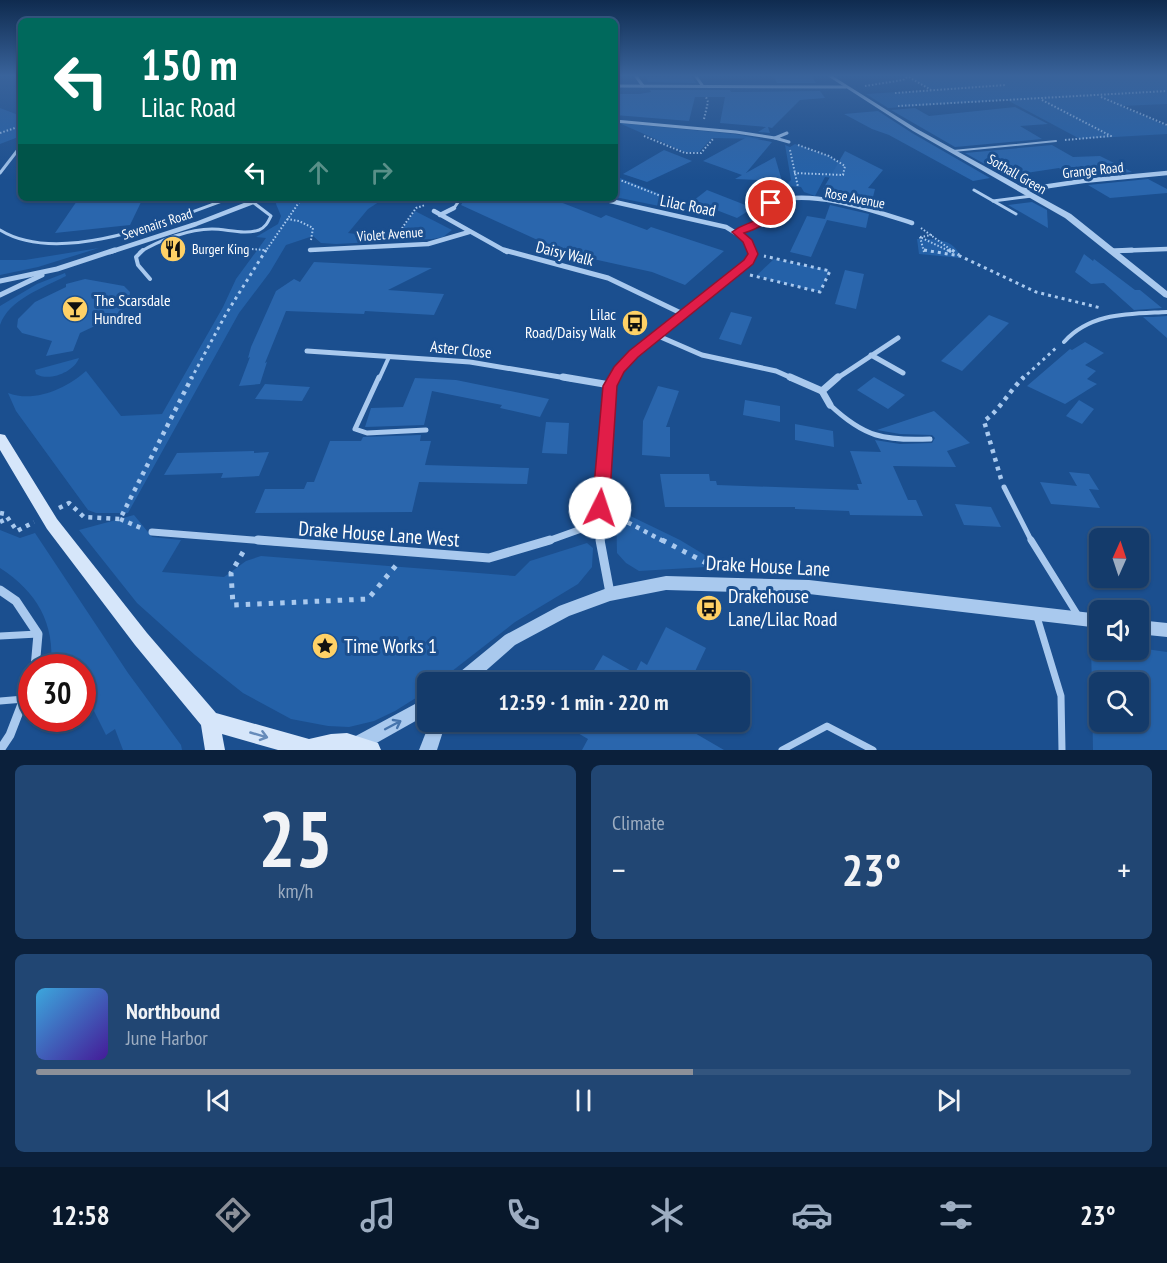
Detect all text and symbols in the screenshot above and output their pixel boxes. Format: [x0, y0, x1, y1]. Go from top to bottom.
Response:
text: 150 m [141, 37, 238, 92]
icon: left [42, 42, 120, 120]
text: Lilac Road [141, 90, 236, 124]
street label: Sothall Green [984, 150, 1050, 198]
icon: left [239, 156, 272, 189]
icon: ahead [302, 156, 335, 189]
icon: right [365, 156, 398, 189]
street label: Grange Road [1062, 158, 1124, 182]
pin [745, 177, 796, 228]
street label: Rose Avenue [823, 183, 887, 213]
icon: arrive [754, 186, 787, 219]
street label: Lilac Road [658, 190, 718, 220]
street label: Sevenairs Road [120, 204, 194, 244]
street label: Violet Avenue [355, 223, 424, 245]
restaurant icon: Burger King [158, 234, 188, 264]
street label: Daisy Walk [534, 236, 597, 270]
place label: Burger King [192, 240, 249, 258]
place label: The Scarsdale Hundred [94, 290, 171, 328]
bar icon: The Scarsdale Hundred [60, 294, 90, 324]
place label: Lilac Road/Daisy Walk [525, 304, 617, 342]
bus stop icon: Lilac Road/Daisy Walk [620, 308, 650, 338]
street label: Aster Close [429, 336, 493, 362]
position arrow [568, 476, 632, 540]
street label: Drake House Lane West [298, 515, 461, 553]
north arrow [1089, 528, 1149, 588]
map controls [1089, 528, 1149, 732]
street label: Drake House Lane [705, 550, 831, 582]
place label: Drakehouse Lane/Lilac Road [728, 583, 837, 632]
bus stop icon: Drakehouse Lane/Lilac Road [694, 593, 724, 623]
button: sound [1089, 600, 1149, 660]
place icon: Time Works 1 [310, 631, 340, 661]
place label: Time Works 1 [344, 633, 437, 659]
speed limit sign: 30 [18, 654, 96, 732]
button: search [1089, 672, 1149, 732]
text: 12:59 · 1 min · 220 m [498, 688, 669, 716]
one-way arrow [384, 719, 401, 731]
one-way arrow [249, 730, 268, 741]
text: 25 [258, 788, 333, 889]
text: Climate [612, 810, 665, 836]
text: 23° [842, 840, 901, 898]
text: − [612, 848, 626, 891]
text: + [1117, 848, 1131, 891]
text: km/h [278, 878, 313, 904]
text: Northbound [126, 997, 220, 1025]
text: June Harbor [126, 1025, 208, 1051]
icon: previous [202, 1084, 235, 1117]
icon: pause [567, 1084, 600, 1117]
icon: next [932, 1084, 965, 1117]
icon: directions [212, 1194, 254, 1236]
icon: music [357, 1194, 399, 1236]
icon: phone [502, 1194, 544, 1236]
icon: climate [646, 1194, 688, 1236]
icon: car [791, 1194, 833, 1236]
icon: filters [935, 1194, 977, 1236]
text: 12:58 [51, 1198, 110, 1232]
text: 23° [1080, 1198, 1116, 1232]

